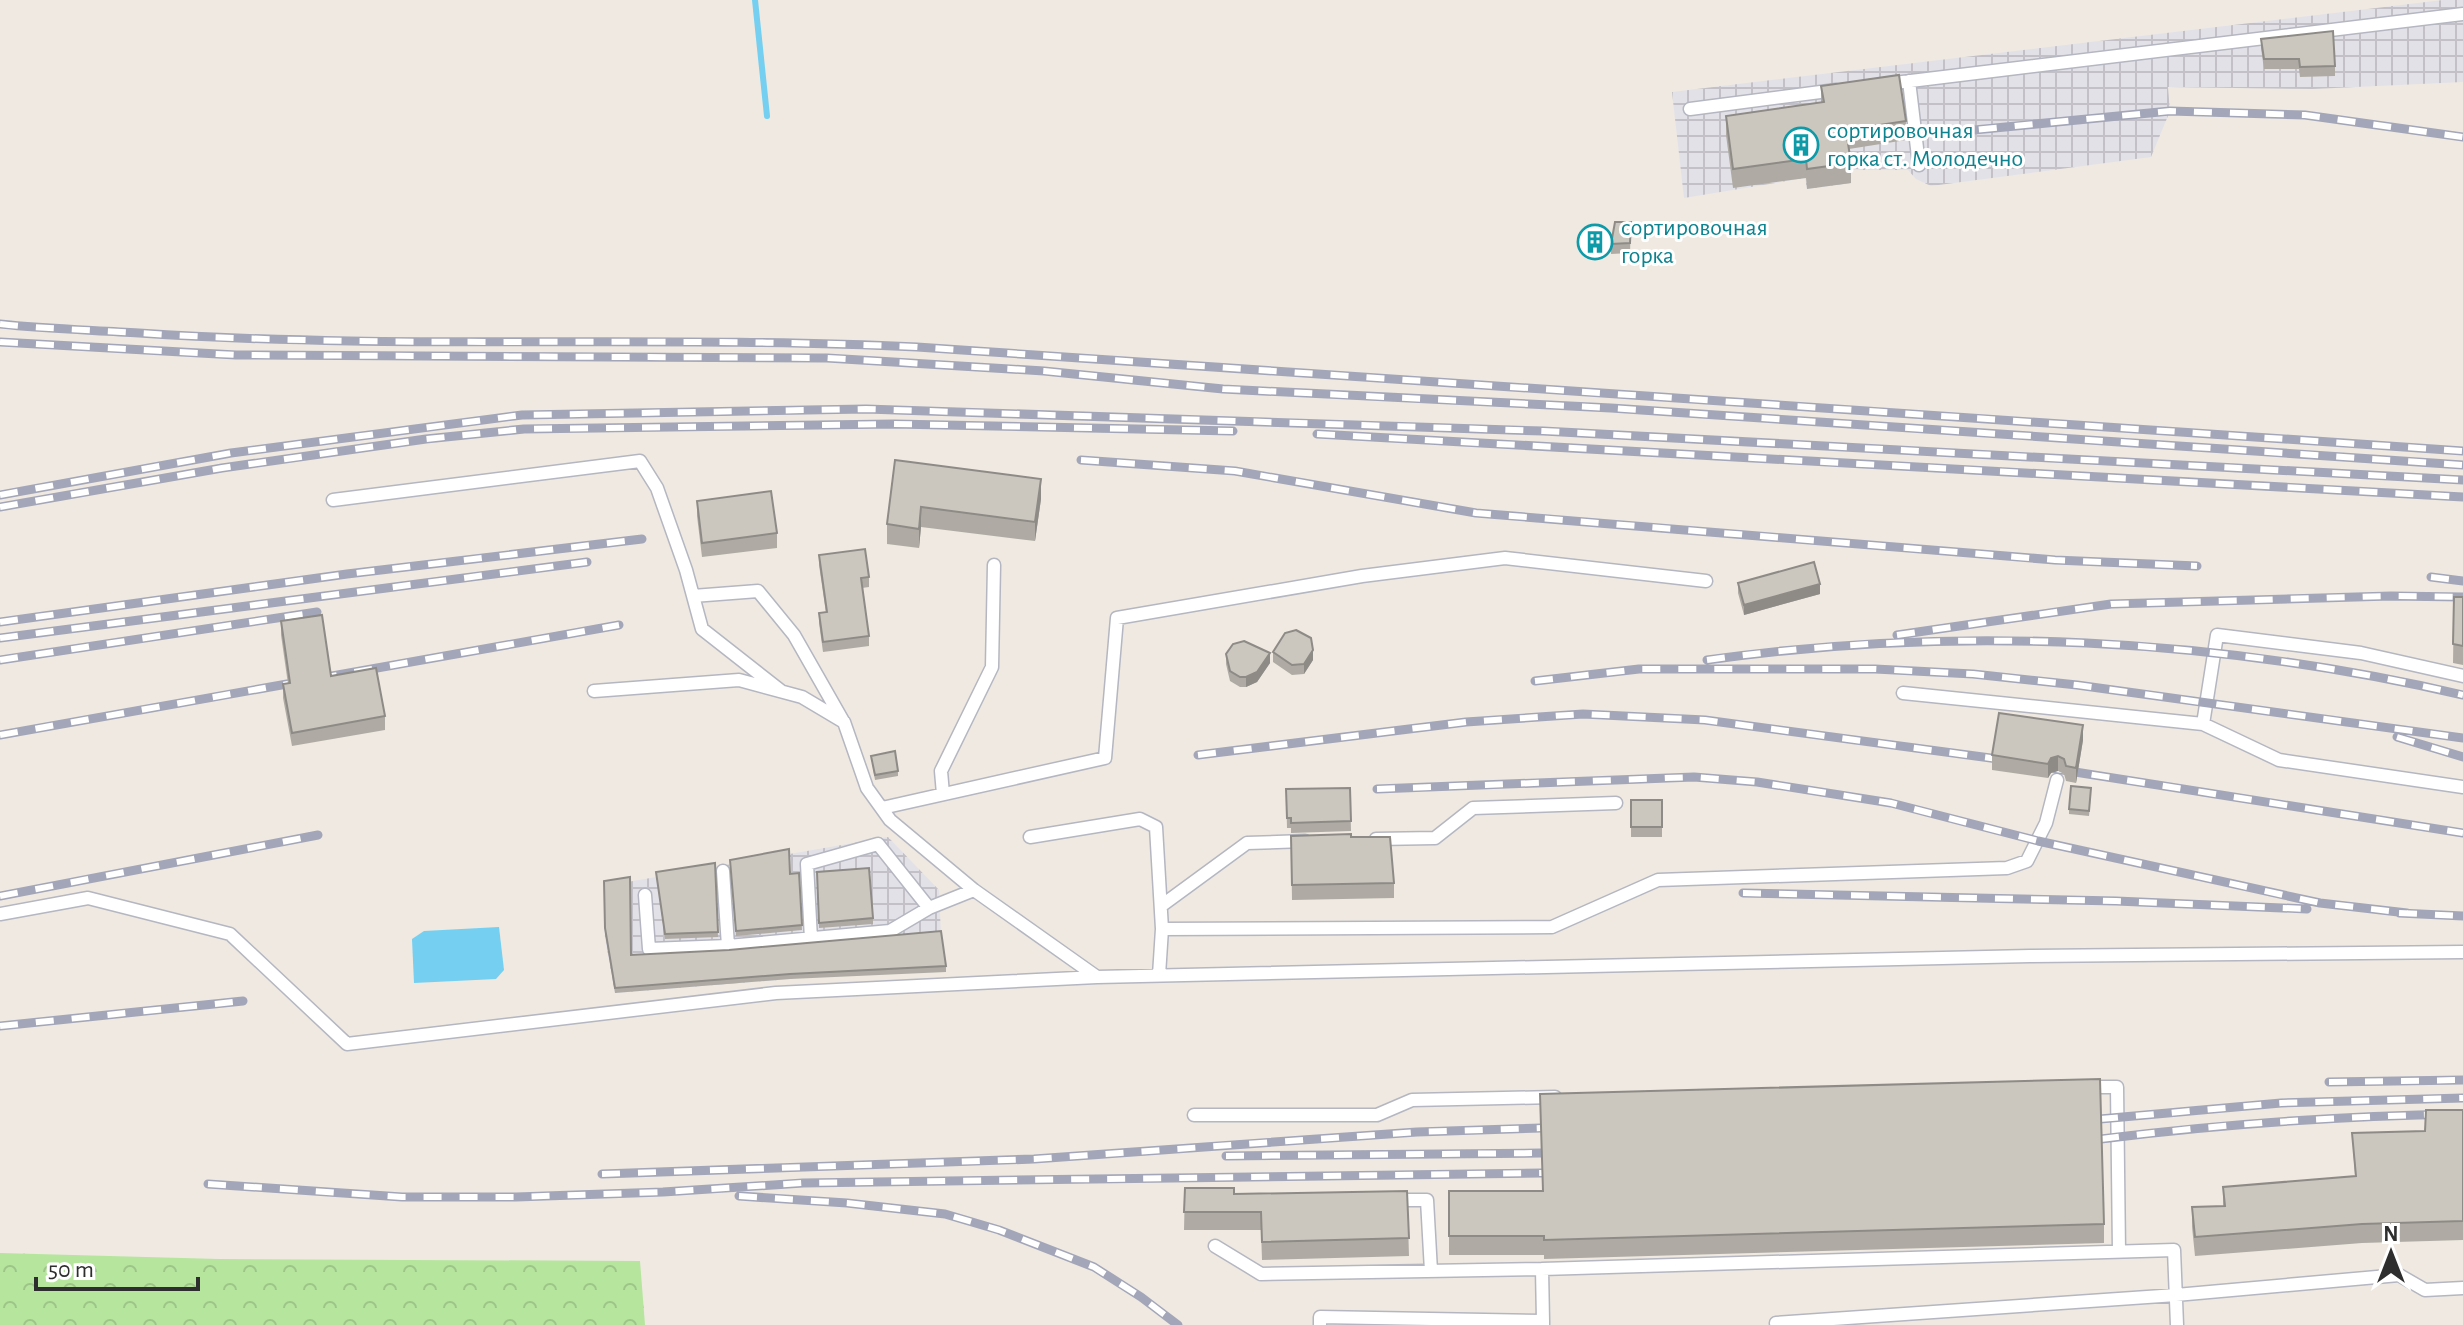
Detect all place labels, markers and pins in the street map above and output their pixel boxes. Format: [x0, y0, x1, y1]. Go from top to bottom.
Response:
place label: сортировочная горка ст. Молодечно [1827, 119, 2023, 171]
building icon: сортировочная горка ст. Молодечно [1782, 126, 1820, 164]
place label: сортировочная горка [1621, 216, 1768, 268]
building icon: сортировочная горка [1576, 223, 1614, 261]

